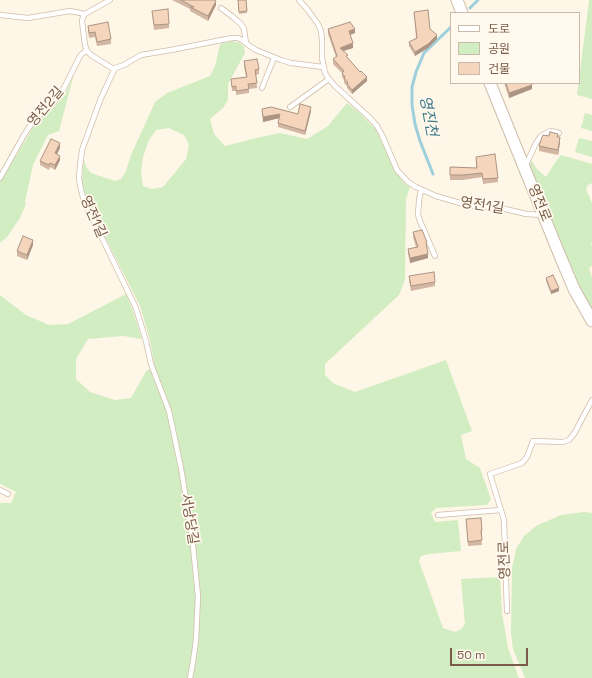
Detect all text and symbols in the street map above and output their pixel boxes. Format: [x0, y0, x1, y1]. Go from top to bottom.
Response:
legend [450, 12, 580, 84]
text: 도로 [488, 21, 510, 37]
text: 공원 [488, 41, 510, 57]
text: 건물 [488, 61, 510, 77]
street label: 영전2길 [24, 84, 68, 130]
water label: 영진천 [415, 94, 441, 138]
street label: 영전로 [524, 182, 554, 224]
street label: 영전1길 [76, 193, 110, 241]
street label: 영전1길 [459, 194, 505, 218]
street label: 서낭당길 [177, 492, 201, 546]
street label: 영전로 [496, 540, 514, 580]
scale bar [452, 640, 530, 666]
text: 50 m [457, 647, 485, 663]

